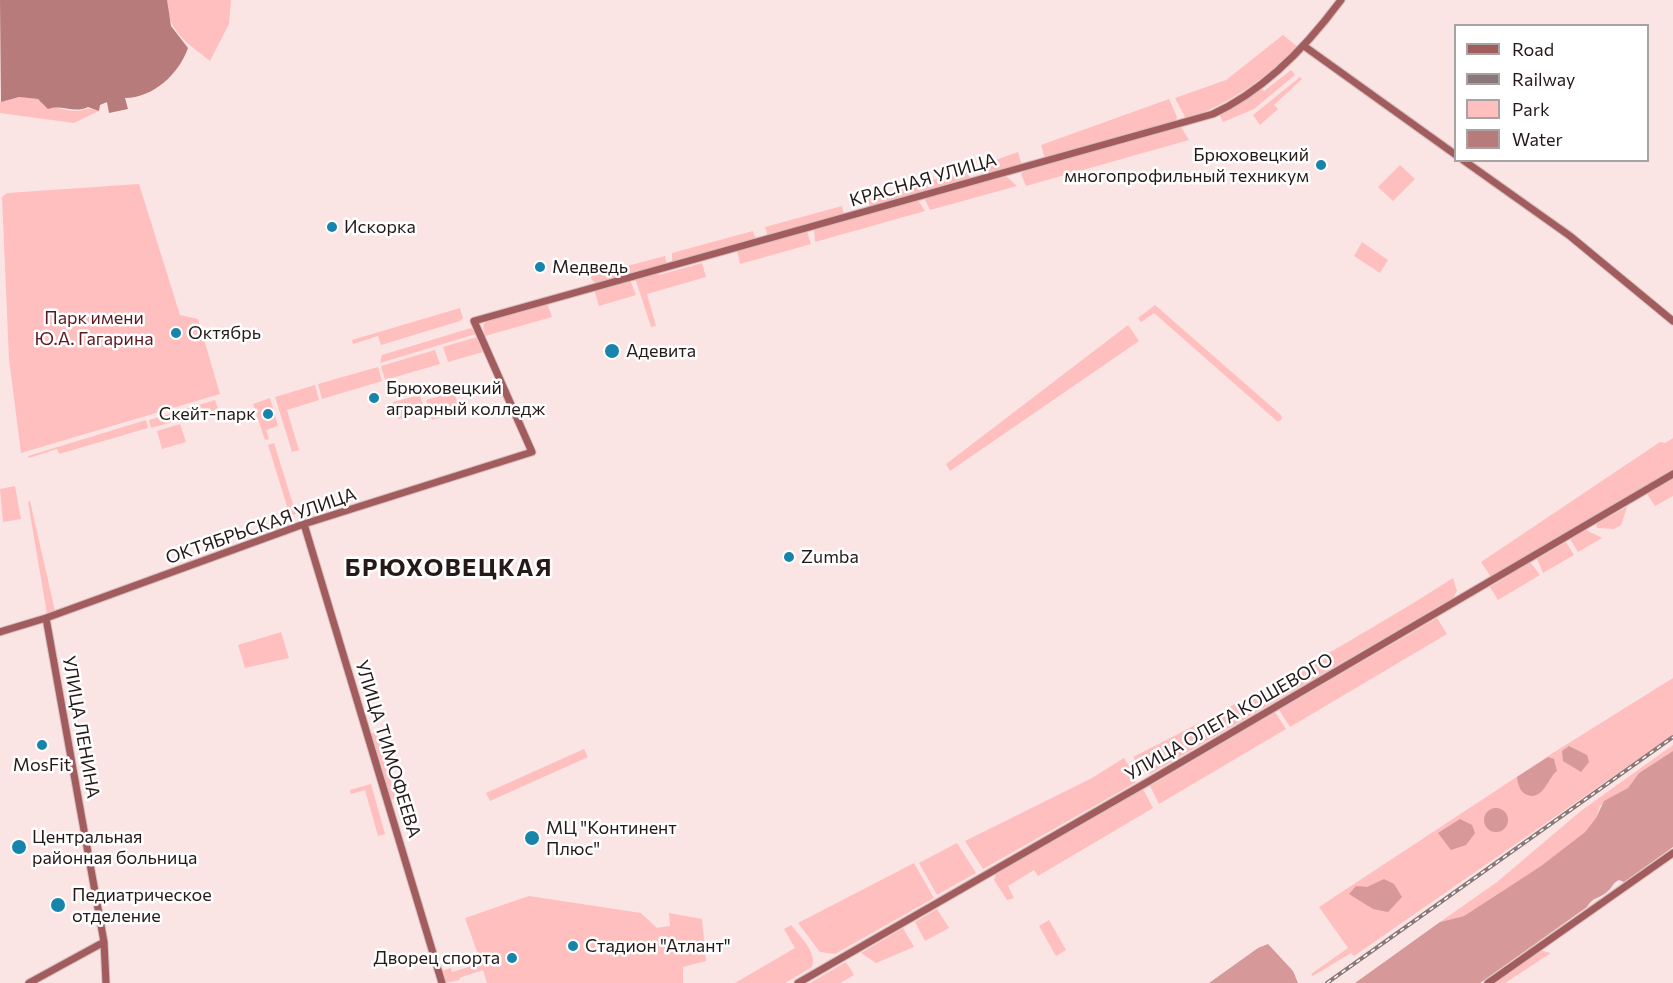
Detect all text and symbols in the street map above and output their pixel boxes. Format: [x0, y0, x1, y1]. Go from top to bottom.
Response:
legend [1454, 24, 1649, 162]
text: Road [1512, 38, 1554, 60]
text: Railway [1512, 68, 1575, 90]
text: Park [1512, 98, 1550, 120]
text: Water [1512, 128, 1563, 150]
place label: Брюховецкий многопрофильный техникум [1064, 144, 1309, 186]
street label: КРАСНАЯ УЛИЦА [847, 149, 999, 211]
marker: Брюховецкий многопрофильный техникум [1314, 158, 1328, 172]
place label: Искорка [344, 216, 416, 238]
marker: Искорка [325, 220, 339, 234]
place label: Медведь [552, 256, 628, 278]
marker: Медведь [533, 260, 547, 274]
park label: Парк имени Ю.А. Гагарина [35, 307, 153, 350]
place label: Октябрь [188, 322, 261, 344]
marker: Октябрь [169, 326, 183, 340]
place label: Адевита [626, 340, 696, 362]
marker: Адевита [603, 342, 621, 360]
place label: Брюховецкий аграрный колледж [386, 377, 546, 420]
marker: Брюховецкий аграрный колледж [367, 391, 381, 405]
place label: Скейт-парк [159, 403, 256, 425]
marker: Скейт-парк [261, 407, 275, 421]
street label: ОКТЯБРЬСКАЯ УЛИЦА [163, 483, 359, 569]
place label: Zumba [801, 546, 859, 568]
marker: Zumba [782, 550, 796, 564]
district label: БРЮХОВЕЦКАЯ [345, 554, 553, 582]
street label: УЛИЦА ОЛЕГА КОШЕВОГО [1121, 648, 1337, 786]
street label: УЛИЦА ЛЕНИНА [58, 654, 104, 800]
street label: УЛИЦА ТИМОФЕЕВА [351, 658, 425, 840]
marker: MosFit [35, 738, 49, 752]
place label: MosFit [13, 754, 71, 776]
place label: МЦ "Континент Плюс" [546, 817, 677, 860]
place label: Центральная районная больница [32, 826, 197, 868]
marker: МЦ "Континент Плюс" [523, 829, 541, 847]
marker: Центральная районная больница [10, 838, 28, 856]
place label: Педиатрическое отделение [72, 884, 212, 926]
marker: Педиатрическое отделение [49, 896, 67, 914]
place label: Стадион "Атлант" [585, 935, 731, 957]
marker: Стадион "Атлант" [566, 939, 580, 953]
place label: Дворец спорта [374, 947, 500, 969]
marker: Дворец спорта [505, 951, 519, 965]

